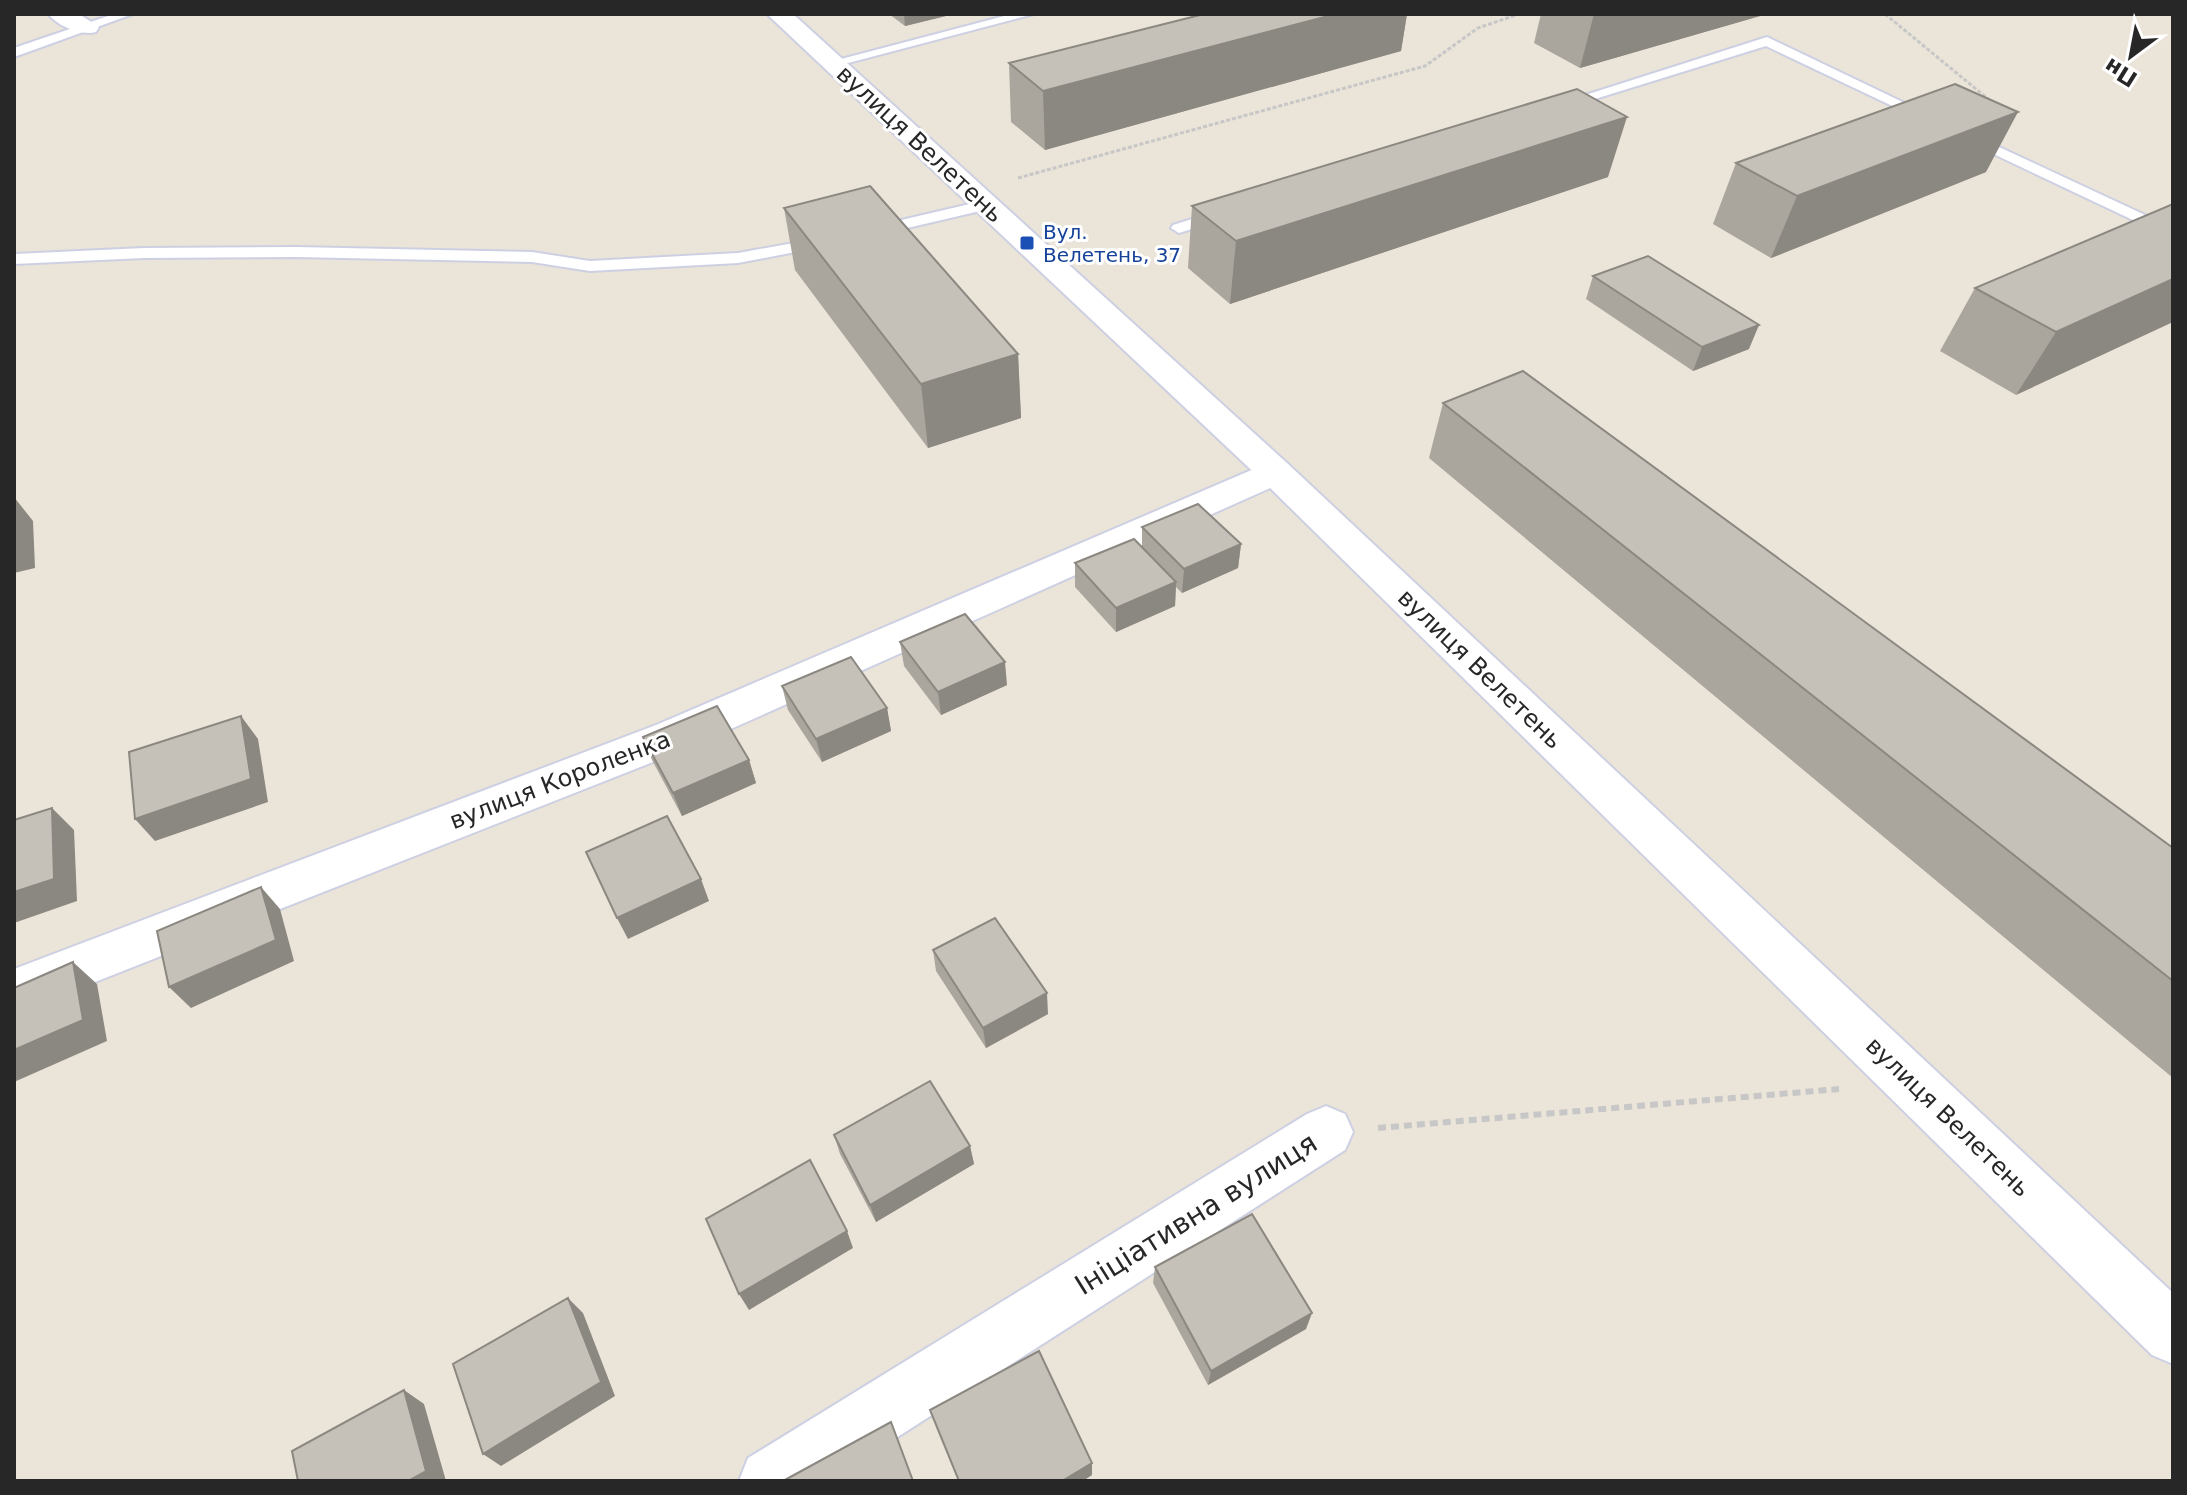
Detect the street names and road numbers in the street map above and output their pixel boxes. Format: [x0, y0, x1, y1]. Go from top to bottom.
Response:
street label: вулиця Велетень [831, 60, 1009, 228]
street label: вулиця Велетень [1392, 583, 1568, 755]
street label: вулиця Короленка [446, 725, 674, 835]
street label: вулиця Велетень [1860, 1031, 2036, 1203]
street label: Ініціативна вулиця [1069, 1126, 1323, 1302]

